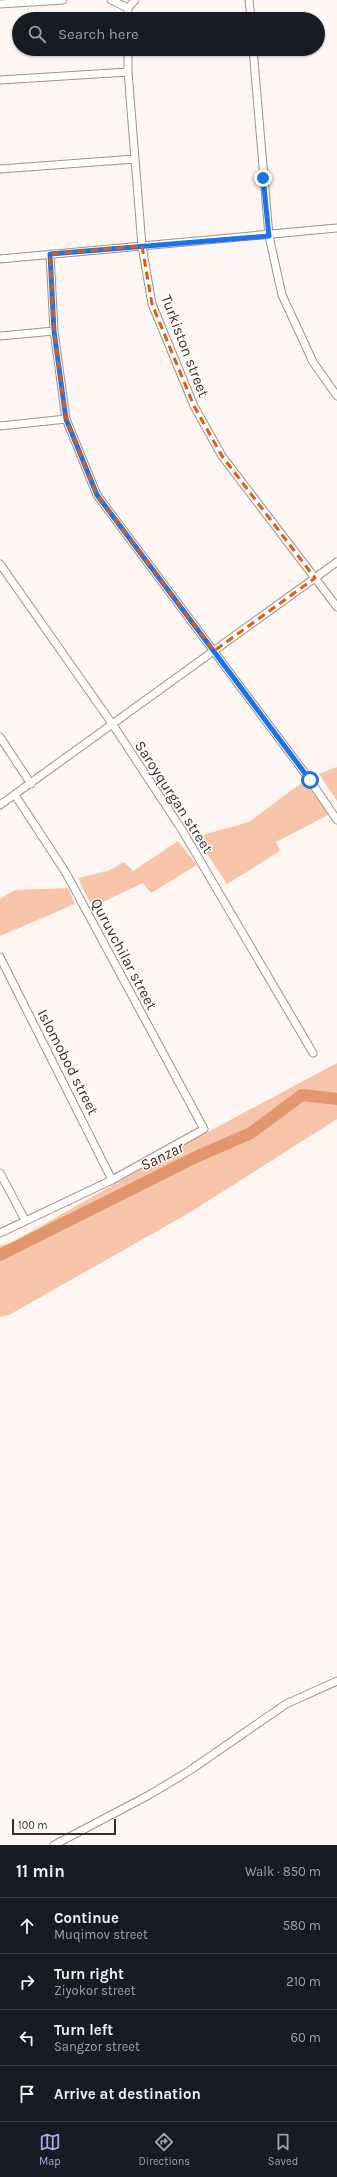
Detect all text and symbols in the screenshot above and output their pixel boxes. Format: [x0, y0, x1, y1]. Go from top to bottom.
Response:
search box [12, 12, 325, 56]
icon: search [26, 23, 48, 45]
text: Search here [58, 25, 139, 43]
route end [254, 169, 272, 187]
street label: Turkiston street [157, 292, 213, 400]
street label: Saroyqurgan street [131, 737, 217, 857]
route start [301, 771, 319, 789]
street label: Quruvchilar street [87, 895, 161, 1013]
street label: Islomobod street [34, 1006, 103, 1118]
water label: Sanzar [137, 1137, 187, 1175]
scale bar [12, 1817, 116, 1836]
text: 100 m [18, 1819, 48, 1832]
text: 11 min [16, 1861, 65, 1881]
text: Walk · 850 m [245, 1864, 321, 1879]
text: Continue [54, 1909, 119, 1927]
icon: ahead [16, 1915, 38, 1937]
text: 580 m [283, 1918, 321, 1933]
text: Muqimov street [54, 1927, 148, 1942]
text: Turn right [54, 1965, 124, 1983]
icon: right [16, 1971, 38, 1993]
text: 210 m [286, 1974, 321, 1989]
text: Ziyokor street [54, 1983, 136, 1998]
text: Turn left [54, 2021, 113, 2039]
icon: left [16, 2027, 38, 2049]
text: 60 m [291, 2030, 321, 2045]
text: Sangzor street [54, 2039, 140, 2054]
icon: arrive [16, 2083, 38, 2105]
text: Arrive at destination [54, 2085, 201, 2103]
tab: Map [39, 2131, 61, 2168]
tab: Directions [138, 2131, 190, 2168]
tab: Saved [268, 2131, 298, 2168]

